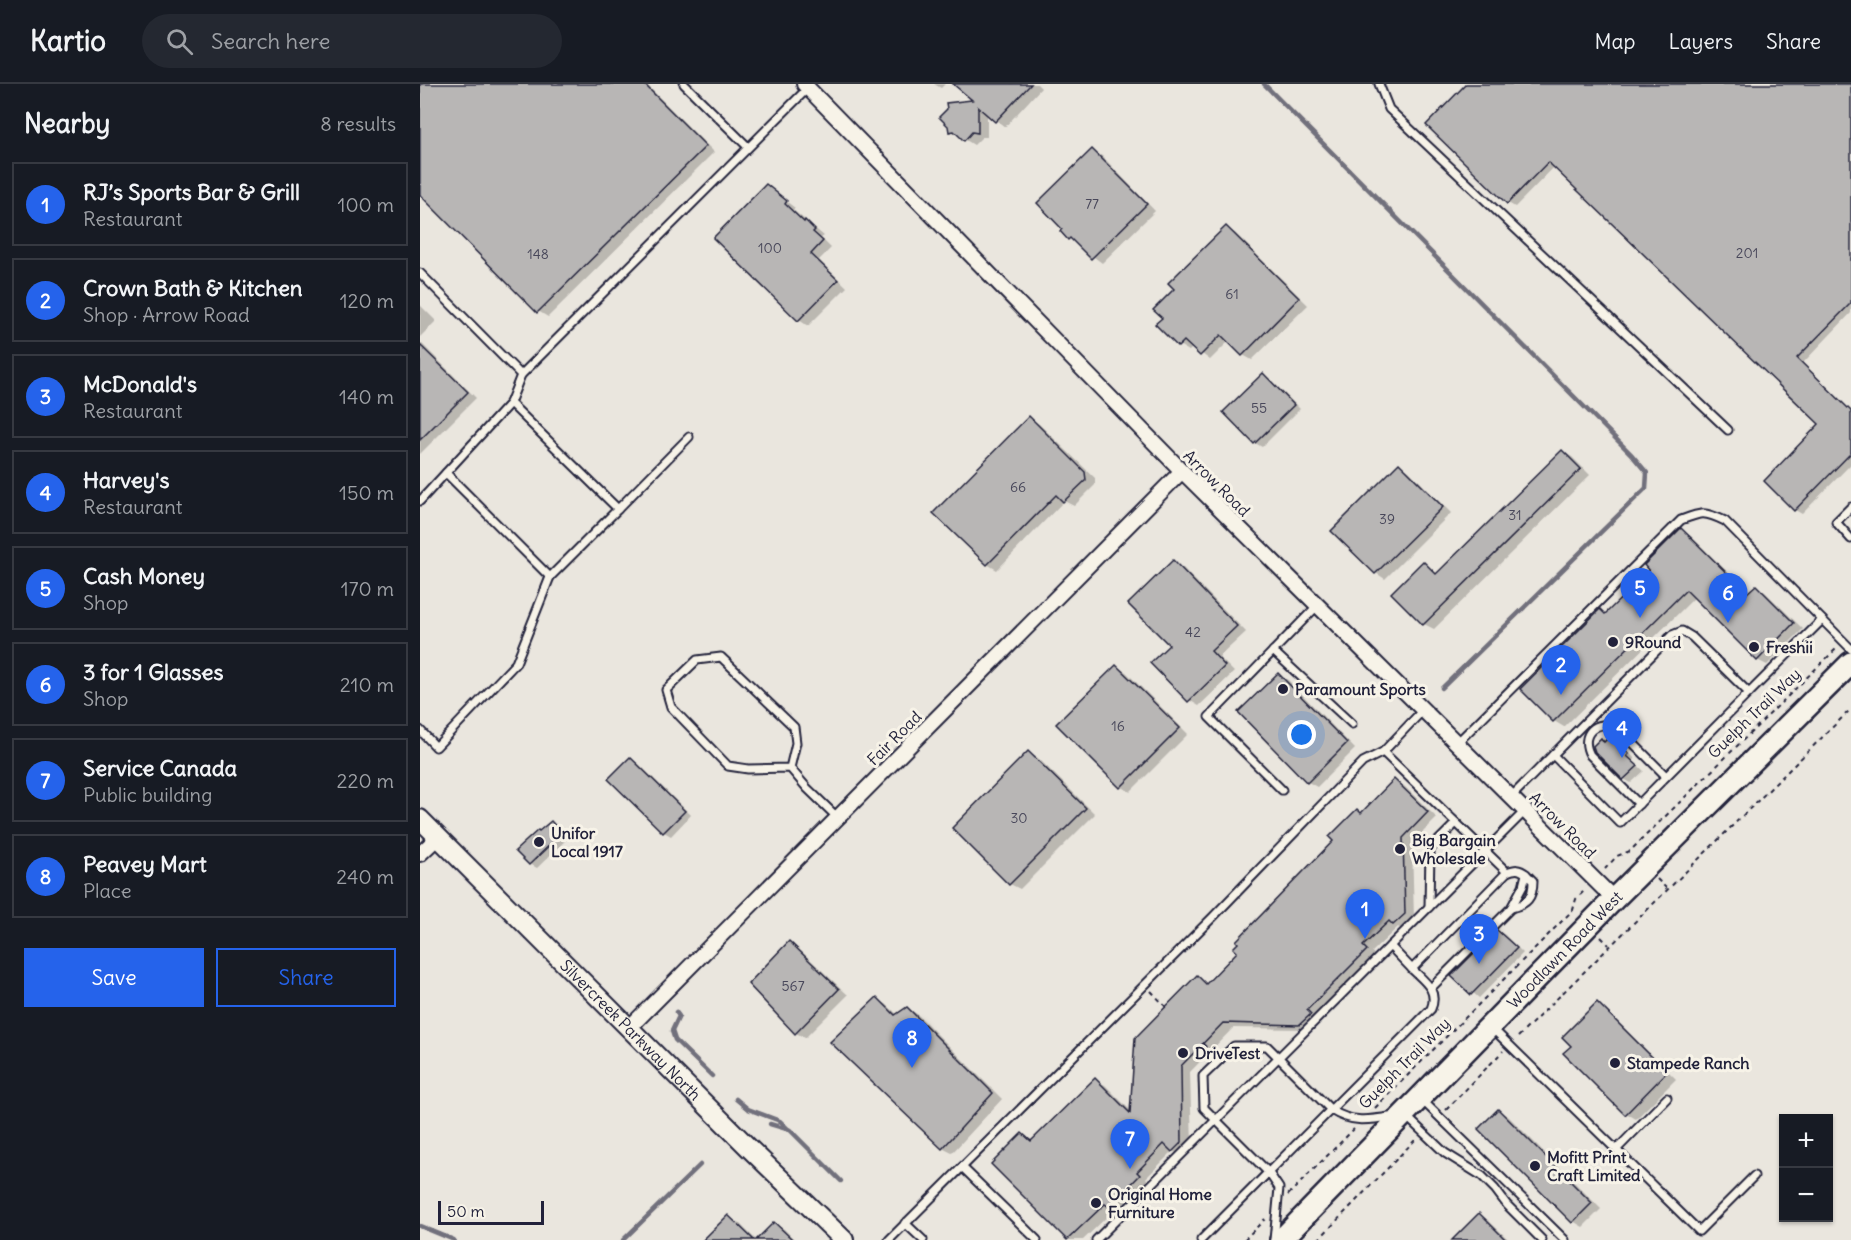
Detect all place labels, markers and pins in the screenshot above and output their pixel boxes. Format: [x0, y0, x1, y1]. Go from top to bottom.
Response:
pin: 5 [1620, 568, 1660, 618]
pin: 6 [1708, 574, 1748, 623]
place label: 9Round [1625, 632, 1682, 652]
marker: 9Round [1606, 635, 1620, 649]
place label: Freshii [1766, 637, 1813, 657]
marker: Freshii [1747, 640, 1761, 654]
pin: 2 [1542, 646, 1580, 695]
place label: Paramount Sports [1295, 679, 1426, 700]
marker: Paramount Sports [1276, 682, 1290, 696]
pin: 4 [1602, 708, 1642, 758]
place label: Unifor Local 1917 [551, 823, 623, 861]
place label: Big Bargain Wholesale [1412, 830, 1496, 868]
marker: Unifor Local 1917 [532, 835, 546, 849]
marker: Big Bargain Wholesale [1393, 842, 1407, 856]
pin: 1 [1346, 890, 1384, 939]
pin: 3 [1460, 914, 1498, 964]
pin: 8 [892, 1018, 932, 1068]
place label: DriveTest [1195, 1043, 1261, 1063]
marker: DriveTest [1176, 1046, 1190, 1060]
place label: Stampede Ranch [1627, 1053, 1750, 1074]
marker: Stampede Ranch [1608, 1056, 1622, 1070]
pin: 7 [1110, 1120, 1150, 1169]
place label: Mofitt Print Craft Limited [1547, 1147, 1641, 1185]
marker: Mofitt Print Craft Limited [1528, 1159, 1542, 1173]
place label: Original Home Furniture [1108, 1184, 1212, 1222]
marker: Original Home Furniture [1089, 1196, 1103, 1210]

